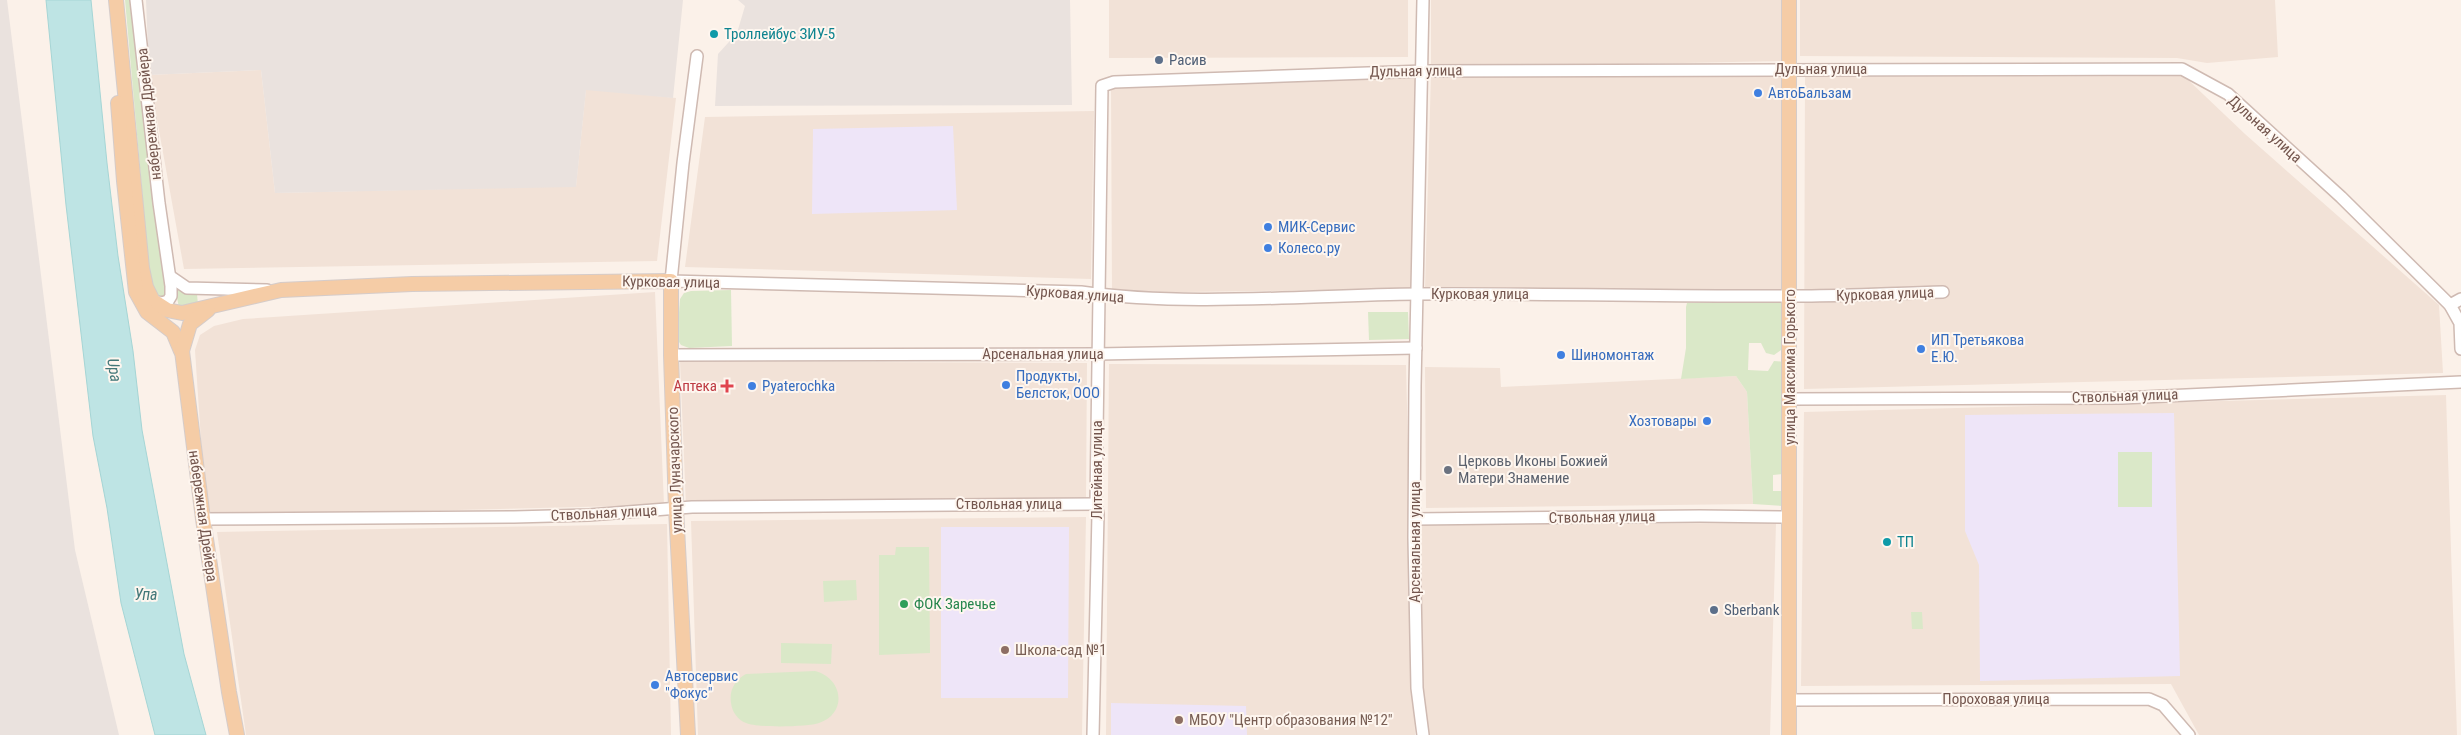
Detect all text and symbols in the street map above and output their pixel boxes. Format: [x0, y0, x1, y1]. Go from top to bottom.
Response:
place label: Троллейбус ЗИУ-5 [724, 25, 835, 43]
marker: Троллейбус ЗИУ-5 [708, 28, 720, 40]
street label: набережная Дрейера [133, 47, 165, 181]
place label: Расив [1169, 51, 1207, 69]
marker: Расив [1153, 54, 1165, 66]
street label: Дульная улица [1775, 60, 1867, 78]
street label: Дульная улица [1370, 61, 1462, 81]
place label: АвтоБальзам [1768, 84, 1852, 102]
marker: АвтоБальзам [1752, 87, 1764, 99]
street label: Дульная улица [2225, 91, 2305, 167]
place label: МИК-Сервис [1278, 218, 1355, 236]
marker: МИК-Сервис [1262, 221, 1274, 233]
place label: Колесо.ру [1278, 239, 1340, 257]
marker: Колесо.ру [1262, 242, 1274, 254]
street label: Курковая улица [622, 272, 720, 292]
street label: Курковая улица [1025, 282, 1125, 306]
street label: Курковая улица [1836, 283, 1934, 305]
street label: Курковая улица [1431, 285, 1529, 303]
street label: улица Максима Горького [1781, 289, 1799, 445]
place label: ИП Третьякова Е.Ю. [1931, 331, 2024, 366]
marker: ИП Третьякова Е.Ю. [1915, 343, 1927, 355]
street label: Арсенальная улица [982, 345, 1104, 363]
place label: Шиномонтаж [1571, 346, 1654, 364]
marker: Шиномонтаж [1555, 349, 1567, 361]
water label: Upa [103, 357, 126, 383]
place label: Продукты, Белсток, ООО [1016, 367, 1100, 402]
place label: Аптека [673, 377, 717, 395]
place label: Pyaterochka [762, 377, 835, 395]
marker: Продукты, Белсток, ООО [1000, 379, 1012, 391]
marker: Аптека [721, 380, 733, 392]
marker: Pyaterochka [746, 380, 758, 392]
street label: Ствольная улица [2071, 385, 2179, 407]
street label: улица Луначарского [664, 407, 686, 533]
place label: Хозтовары [1629, 412, 1697, 430]
marker: Хозтовары [1701, 415, 1713, 427]
street label: Литейная улица [1088, 420, 1106, 520]
street label: набережная Дрейера [185, 449, 221, 583]
place label: Церковь Иконы Божией Матери Знамение [1458, 452, 1608, 487]
marker: Церковь Иконы Божией Матери Знамение [1442, 464, 1454, 476]
street label: Арсенальная улица [1406, 481, 1424, 603]
street label: Ствольная улица [956, 495, 1062, 513]
street label: Ствольная улица [550, 501, 658, 525]
street label: Ствольная улица [1549, 507, 1655, 527]
place label: ТП [1897, 533, 1914, 551]
marker: ТП [1881, 536, 1893, 548]
water label: Упа [134, 585, 158, 604]
place label: ФОК Заречье [914, 595, 996, 613]
marker: ФОК Заречье [898, 598, 910, 610]
place label: Sberbank [1724, 601, 1780, 619]
marker: Sberbank [1708, 604, 1720, 616]
place label: Школа-сад №1 [1015, 641, 1107, 659]
marker: Школа-сад №1 [999, 644, 1011, 656]
place label: Автосервис "Фокус" [665, 667, 738, 702]
marker: Автосервис "Фокус" [649, 679, 661, 691]
street label: Пороховая улица [1942, 690, 2050, 708]
place label: МБОУ "Центр образования №12" [1189, 711, 1393, 729]
marker: МБОУ "Центр образования №12" [1173, 714, 1185, 726]

